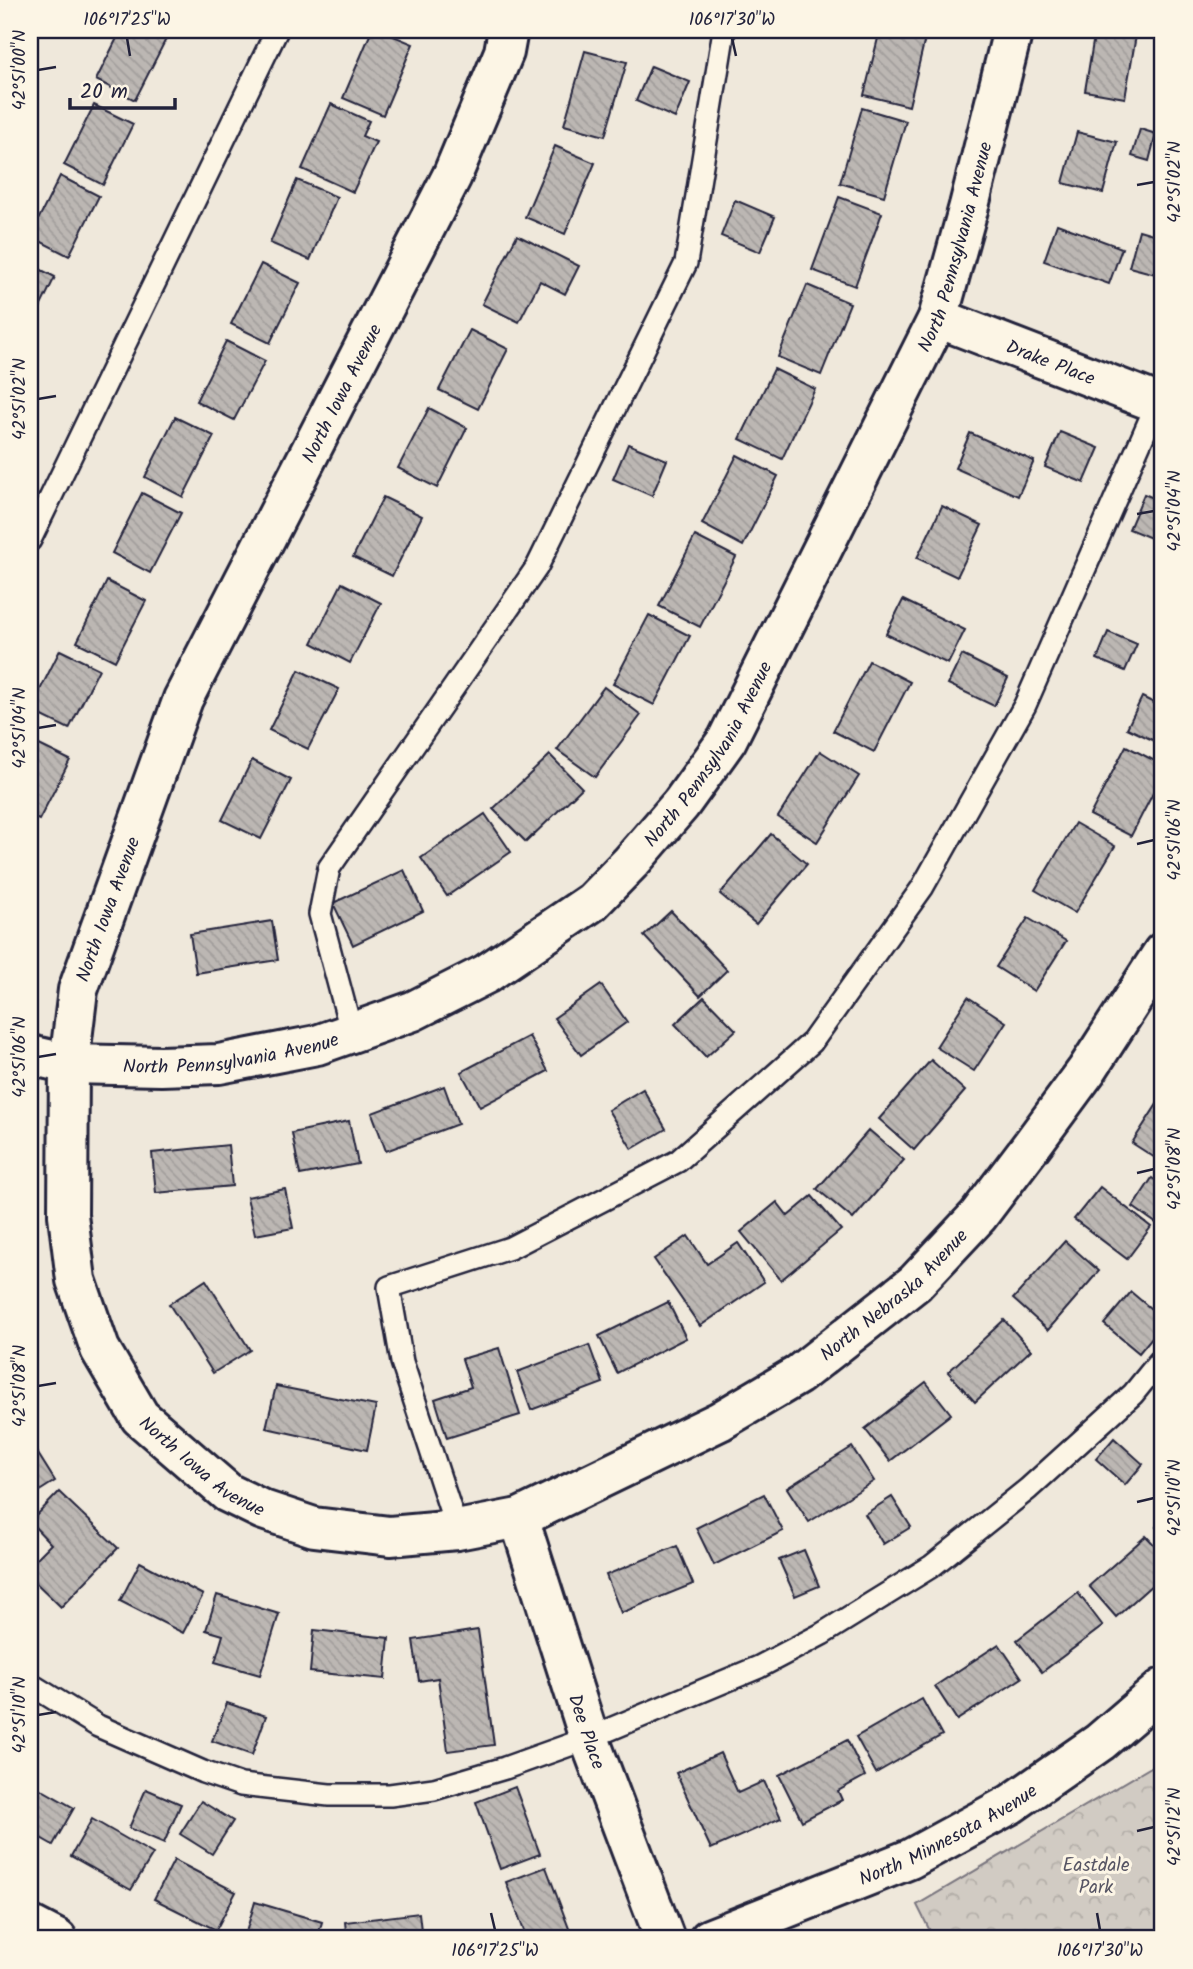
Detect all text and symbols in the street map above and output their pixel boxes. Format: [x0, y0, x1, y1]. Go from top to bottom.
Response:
text: 106°17'25"W [83, 6, 171, 35]
text: 106°17'30"W [689, 6, 775, 35]
text: 42°51'00"N [6, 30, 35, 110]
scale bar [70, 66, 175, 110]
text: 20 m [80, 76, 128, 109]
street label: North Pennsylvania Avenue [910, 138, 1002, 358]
text: 42°51'02"N [1161, 141, 1190, 223]
street label: North Iowa Avenue [295, 319, 391, 469]
street label: Drake Place [1001, 333, 1100, 395]
text: 42°51'02"N [6, 358, 35, 440]
text: 42°51'04"N [1161, 470, 1190, 552]
street label: North Pennsylvania Avenue [637, 656, 781, 855]
text: 42°51'04"N [6, 687, 35, 769]
text: 42°51'06"N [1161, 799, 1190, 881]
street label: North Iowa Avenue [69, 832, 149, 987]
text: 42°51'06"N [6, 1016, 35, 1098]
street label: North Pennsylvania Avenue [123, 1025, 344, 1083]
text: 42°51'08"N [1161, 1128, 1190, 1210]
street label: North Nebraska Avenue [814, 1222, 976, 1370]
text: 42°51'08"N [6, 1345, 35, 1427]
street label: North Iowa Avenue [131, 1409, 270, 1526]
text: 42°51'10"N [1161, 1459, 1190, 1537]
text: 42°51'10"N [6, 1676, 35, 1754]
street label: Dee Place [559, 1690, 613, 1774]
street label: North Minnesota Avenue [855, 1777, 1045, 1895]
text: 42°51'12"N [1161, 1788, 1190, 1866]
park label: Eastdale Park [1062, 1851, 1130, 1903]
text: 106°17'25"W [451, 1937, 539, 1966]
text: 106°17'30"W [1057, 1937, 1143, 1966]

